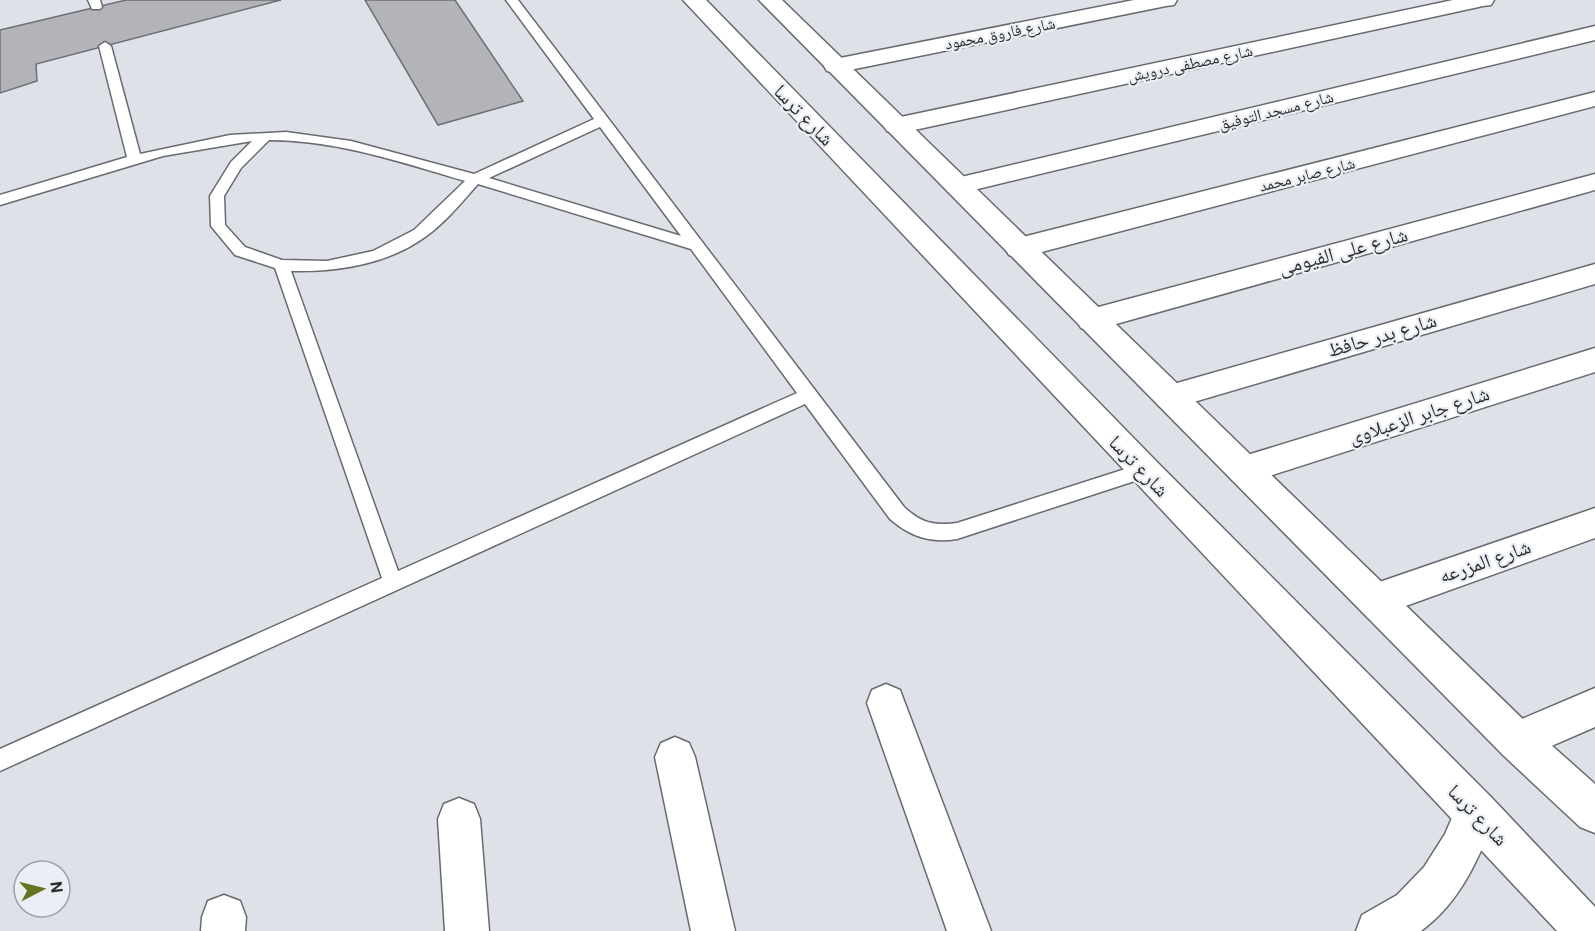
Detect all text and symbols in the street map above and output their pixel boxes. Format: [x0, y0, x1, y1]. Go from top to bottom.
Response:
street label: شارع فاروق محمود [943, 13, 1057, 54]
street label: شارع مصطفى درويش [1126, 41, 1255, 87]
street label: شارع ترسا [768, 79, 839, 151]
street label: شارع مسجد التوفيق [1217, 87, 1336, 135]
street label: شارع صابر محمد [1257, 153, 1357, 197]
street label: شارع على الفيومى [1276, 222, 1411, 281]
street label: شارع بدر حافظ [1325, 308, 1440, 363]
street label: شارع جابر الزعبلاوى [1346, 381, 1493, 450]
street label: شارع ترسا [1103, 430, 1174, 502]
street label: شارع المزرعه [1436, 534, 1534, 589]
street label: شارع ترسا [1442, 779, 1513, 851]
north arrow [12, 859, 72, 919]
text: N [46, 880, 67, 894]

